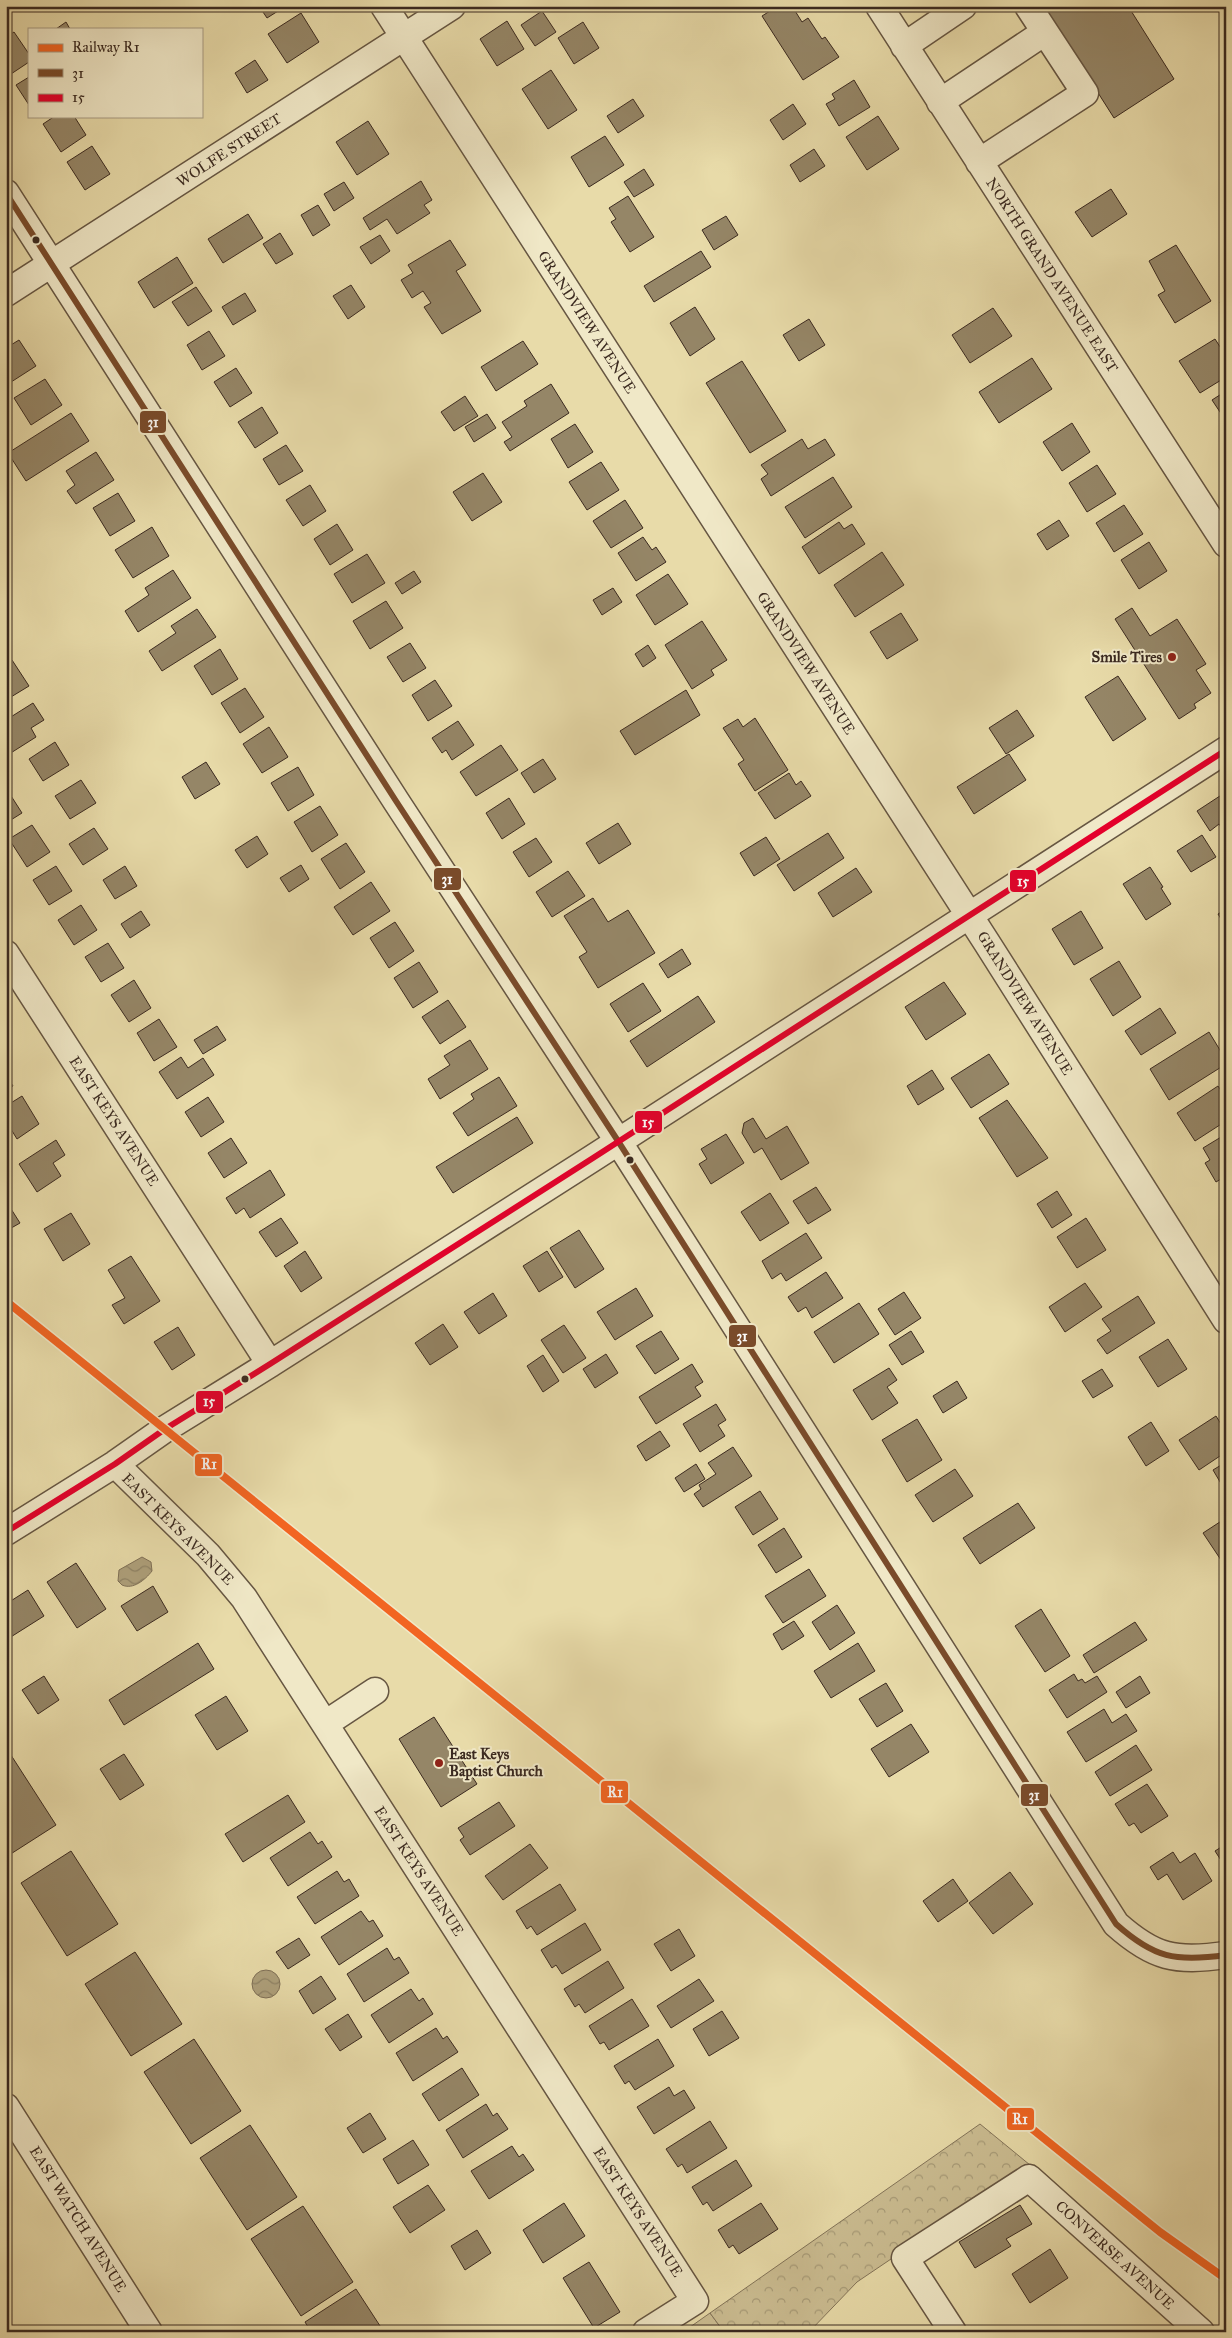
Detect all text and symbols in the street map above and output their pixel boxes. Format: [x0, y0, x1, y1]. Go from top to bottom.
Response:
legend [28, 28, 202, 118]
text: Railway R1 [72, 38, 140, 56]
text: 31 [72, 64, 84, 82]
text: 15 [72, 88, 85, 106]
street label: WOLFE STREET [173, 109, 285, 191]
street label: NORTH GRAND AVENUE EAST [982, 174, 1122, 376]
unlabelled marker [31, 235, 41, 245]
street label: GRANDVIEW AVENUE [534, 247, 640, 397]
line badge: 31 [139, 410, 167, 434]
text: 31 [147, 414, 159, 432]
street label: GRANDVIEW AVENUE [753, 588, 859, 738]
place label: Smile Tires [1092, 648, 1163, 666]
marker: Smile Tires [1166, 651, 1178, 663]
line badge: 31 [433, 867, 462, 891]
line badge: 15 [1009, 869, 1037, 893]
text: 31 [441, 871, 453, 889]
text: 15 [1017, 873, 1029, 890]
street label: GRANDVIEW AVENUE [973, 928, 1077, 1078]
street label: EAST KEYS AVENUE [65, 1053, 163, 1189]
line badge: 15 [634, 1110, 663, 1134]
text: 15 [642, 1114, 654, 1131]
unlabelled marker [625, 1155, 635, 1165]
line badge: 31 [728, 1324, 757, 1348]
text: 31 [736, 1328, 748, 1346]
unlabelled marker [240, 1374, 250, 1384]
line badge: 15 [195, 1390, 224, 1414]
text: 15 [203, 1393, 215, 1410]
line badge: R1 [194, 1453, 223, 1477]
text: R1 [201, 1456, 217, 1473]
street label: EAST KEYS AVENUE [118, 1469, 238, 1589]
place label: East Keys Baptist Church [449, 1745, 544, 1781]
marker: East Keys Baptist Church [433, 1757, 445, 1769]
line badge: R1 [600, 1780, 629, 1804]
line badge: 31 [1020, 1783, 1049, 1807]
text: R1 [607, 1784, 623, 1801]
text: 31 [1028, 1787, 1040, 1805]
street label: EAST KEYS AVENUE [370, 1803, 468, 1939]
line badge: R1 [1006, 2107, 1035, 2131]
text: R1 [1012, 2111, 1028, 2128]
street label: EAST WATCH AVENUE [26, 2143, 130, 2295]
street label: EAST KEYS AVENUE [589, 2144, 687, 2280]
street label: CONVERSE AVENUE [1052, 2197, 1178, 2313]

